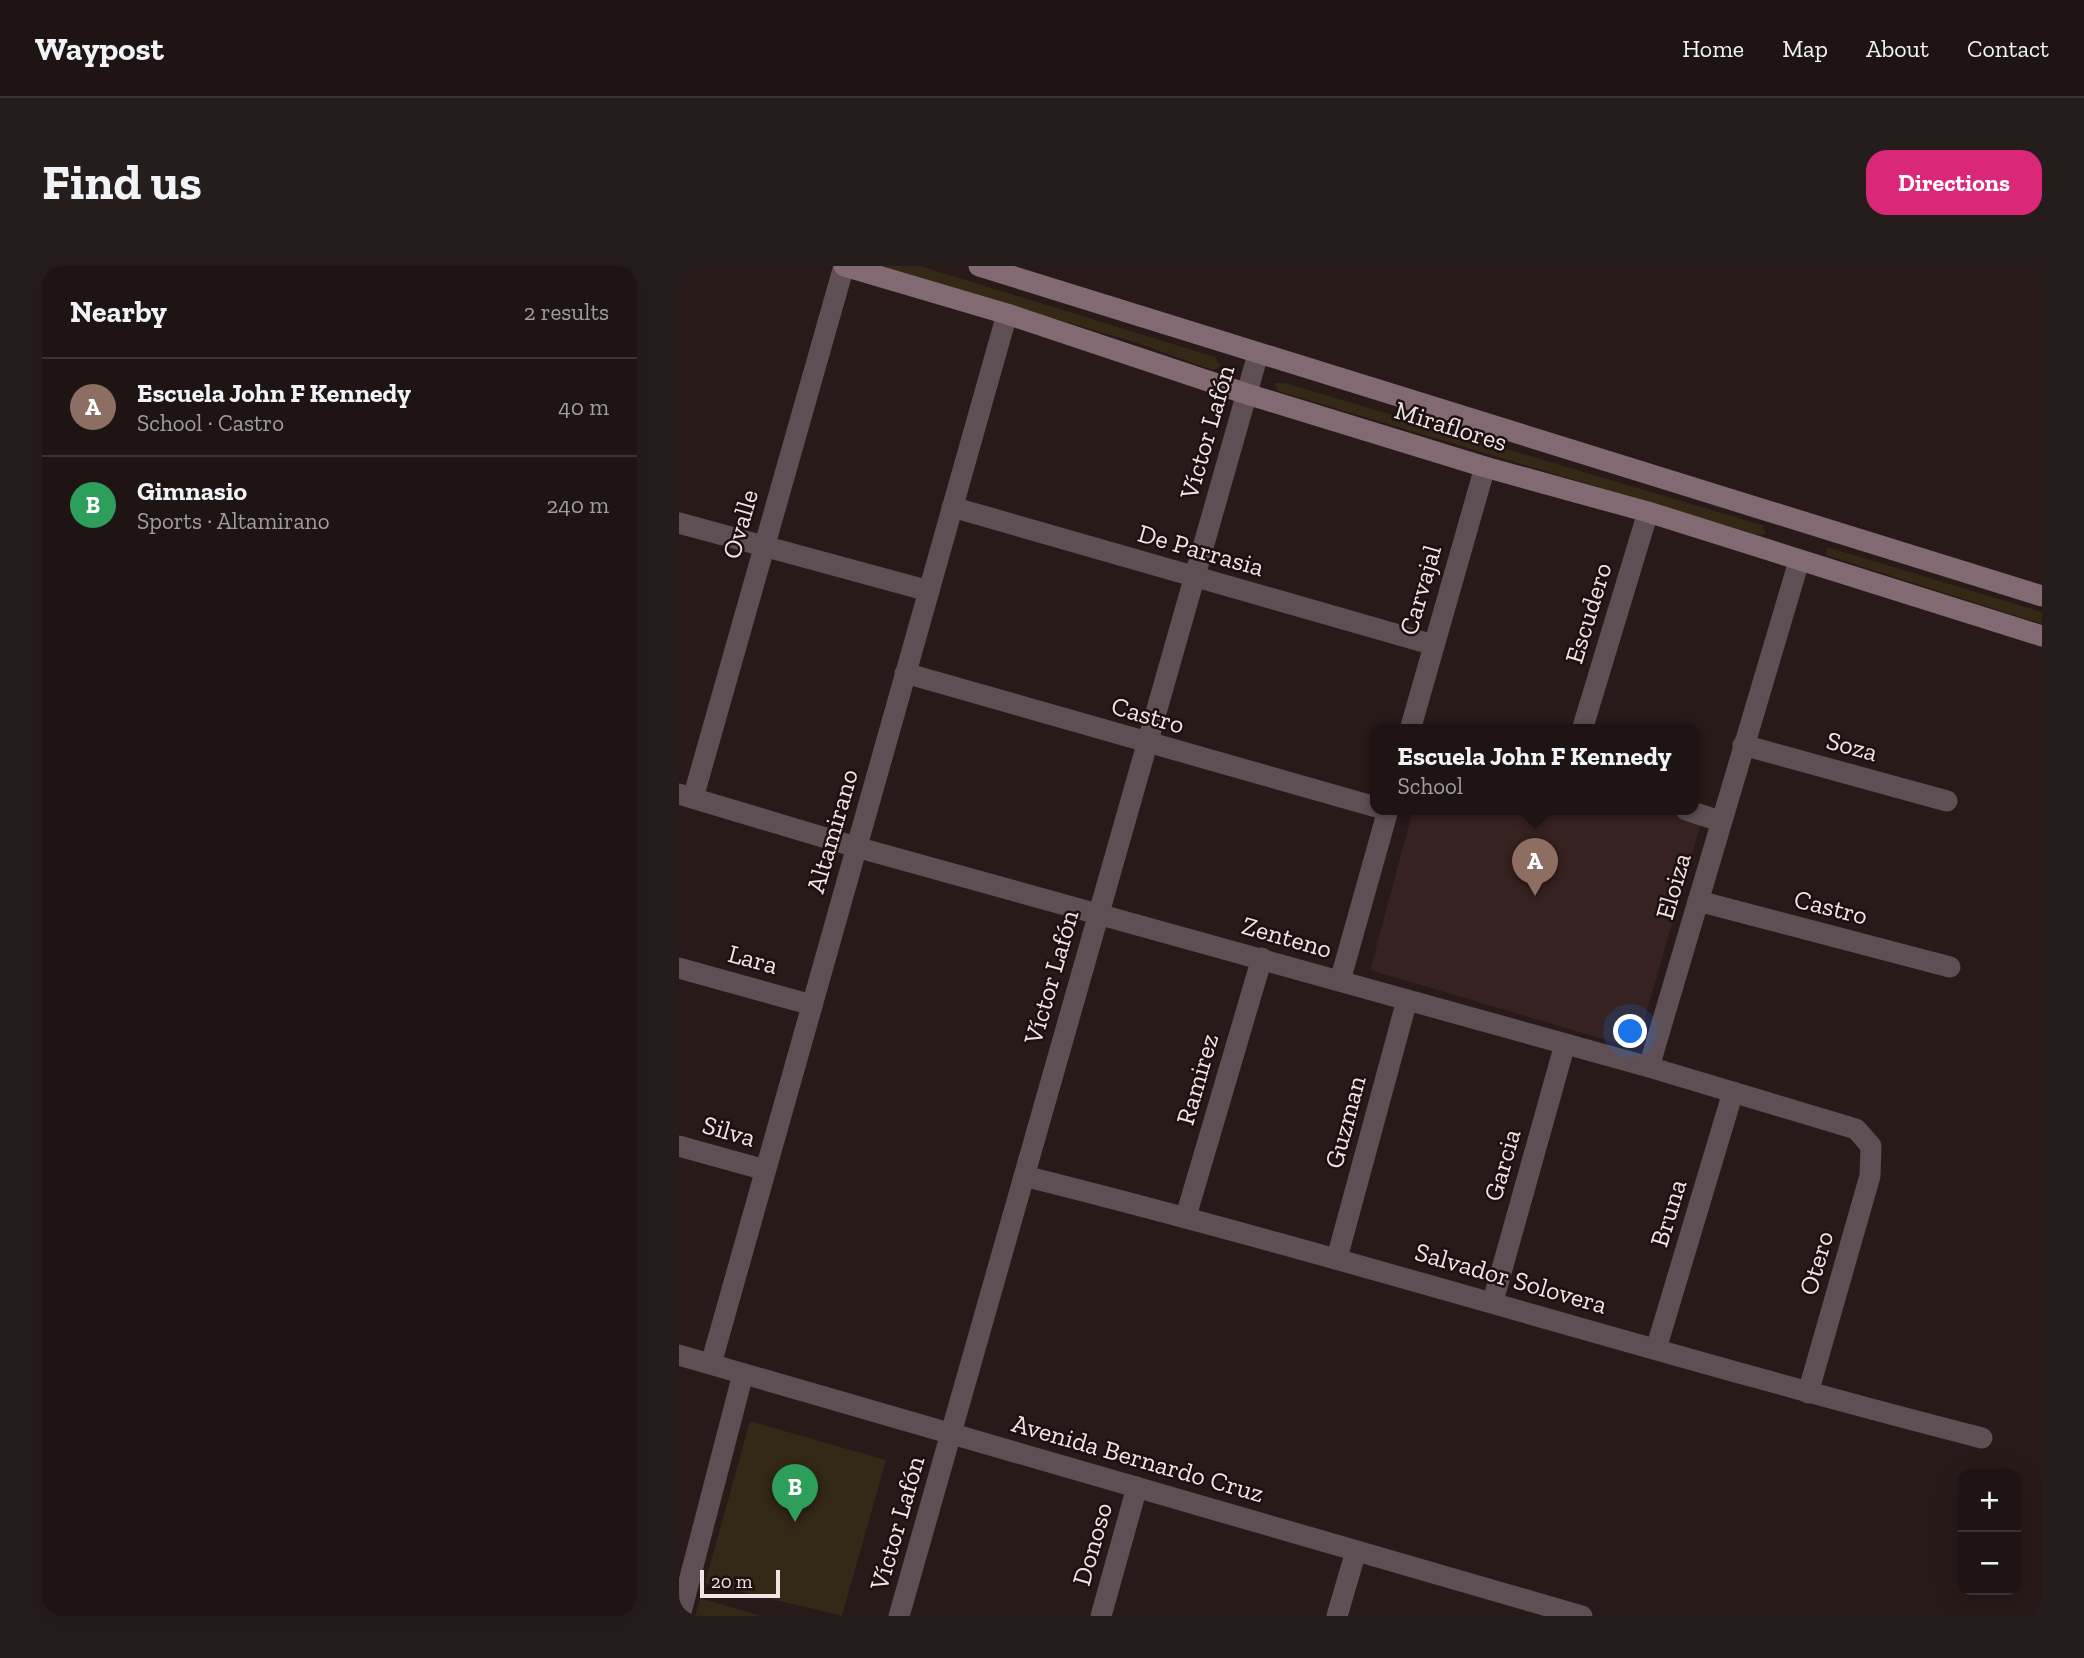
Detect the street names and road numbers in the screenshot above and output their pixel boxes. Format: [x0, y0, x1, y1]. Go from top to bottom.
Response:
street label: Víctor Lafón [1172, 361, 1241, 504]
street label: Miraflores [1391, 394, 1511, 458]
street label: Ovalle [715, 486, 765, 562]
street label: De Parrasia [1134, 517, 1268, 583]
street label: Carvajal [1392, 541, 1448, 639]
street label: Escudero [1557, 559, 1619, 667]
street label: Castro [1108, 689, 1188, 741]
street label: Soza [1823, 724, 1882, 768]
street label: Altamirano [799, 765, 865, 897]
street label: Eloiza [1648, 849, 1698, 923]
street label: Castro [1791, 882, 1871, 932]
street label: Víctor Lafón [1016, 906, 1085, 1049]
street label: Zenteno [1238, 909, 1336, 965]
street label: Lara [725, 937, 782, 981]
street label: Ramirez [1169, 1030, 1225, 1128]
street label: Guzman [1317, 1072, 1373, 1172]
street label: Silva [699, 1108, 760, 1154]
street label: Garcia [1477, 1125, 1528, 1205]
street label: Bruna [1643, 1175, 1693, 1251]
street label: Otero [1792, 1227, 1840, 1299]
street label: Salvador Solovera [1411, 1235, 1611, 1321]
street label: Avenida Bernardo Cruz [1008, 1407, 1268, 1509]
street label: Víctor Lafón [862, 1452, 931, 1595]
street label: Donoso [1065, 1499, 1119, 1589]

